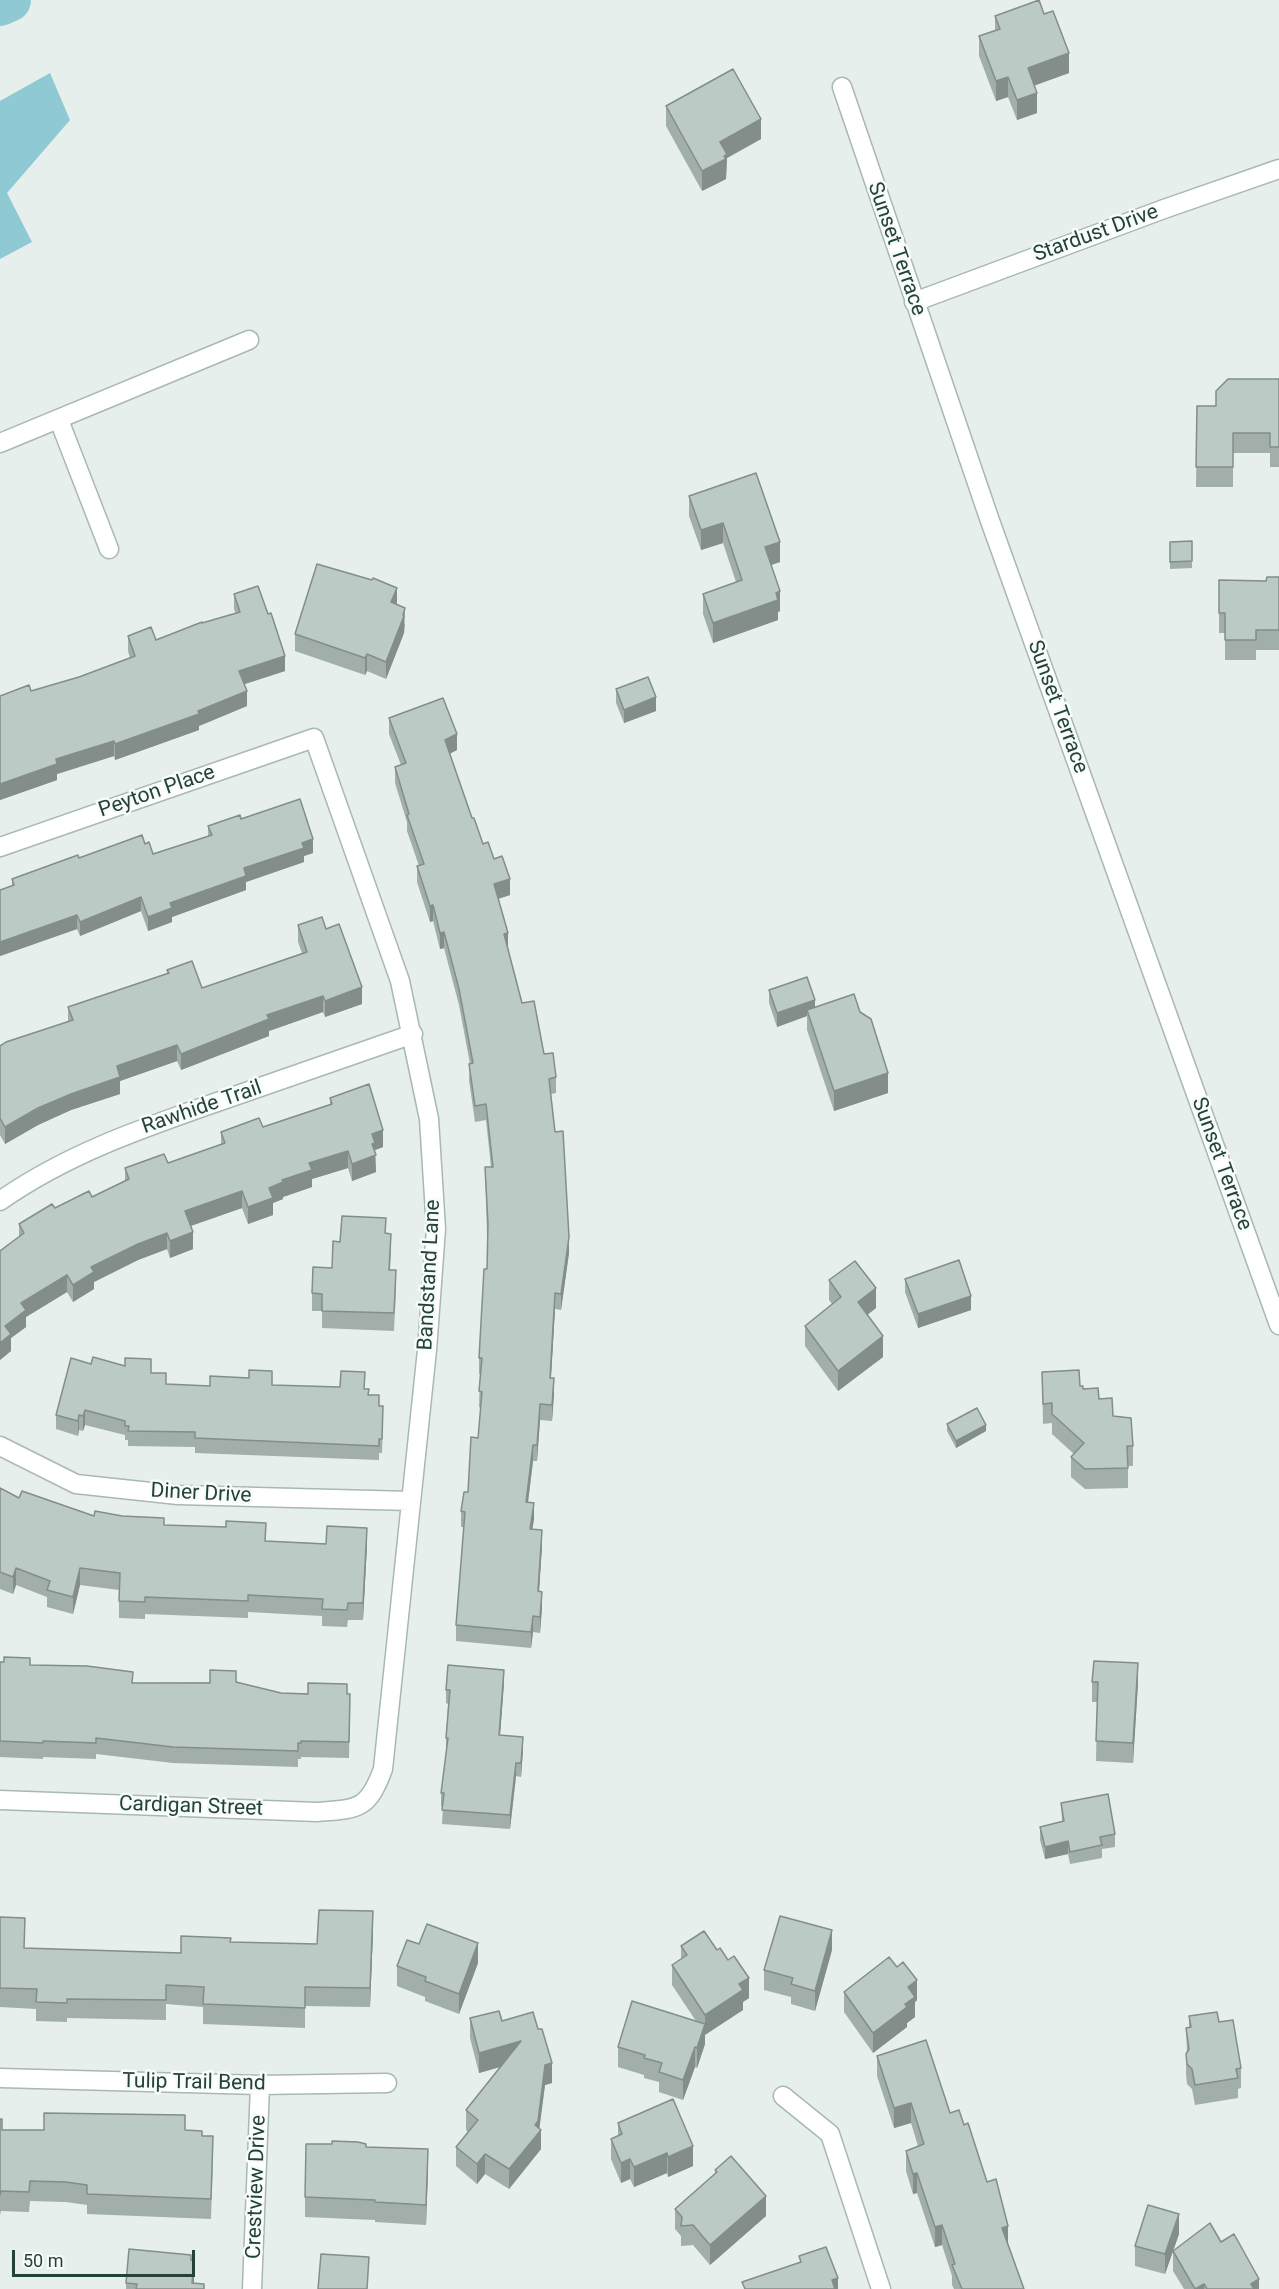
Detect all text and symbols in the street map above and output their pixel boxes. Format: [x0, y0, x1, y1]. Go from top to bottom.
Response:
street label: Sunset Terrace [861, 179, 931, 319]
street label: Stardust Drive [1030, 200, 1162, 268]
street label: Sunset Terrace [1021, 637, 1093, 777]
street label: Peyton Place [96, 760, 218, 824]
street label: Rawhide Trail [139, 1076, 265, 1140]
street label: Sunset Terrace [1185, 1094, 1257, 1234]
street label: Bandstand Lane [413, 1199, 447, 1351]
street label: Diner Drive [150, 1479, 252, 1509]
street label: Cardigan Street [118, 1792, 264, 1822]
street label: Tulip Trail Bend [122, 2069, 266, 2097]
street label: Crestview Drive [242, 2115, 272, 2259]
scale bar [15, 2238, 198, 2276]
text: 50 m [23, 2250, 63, 2271]

